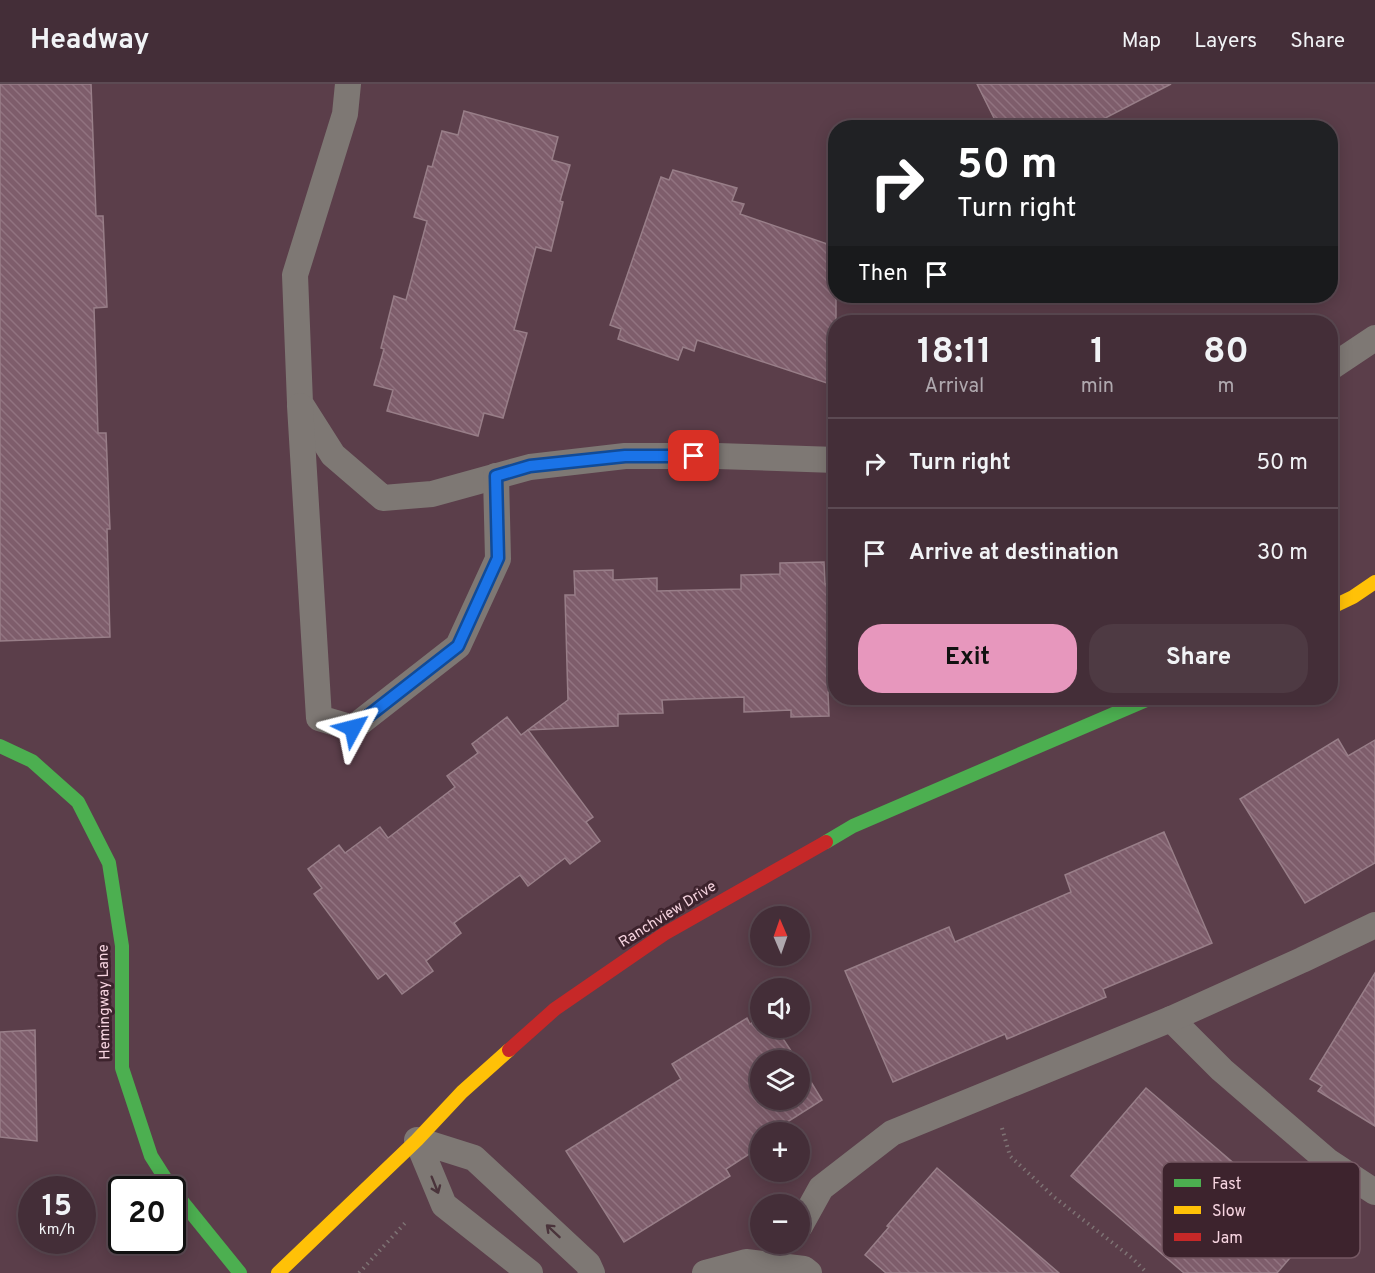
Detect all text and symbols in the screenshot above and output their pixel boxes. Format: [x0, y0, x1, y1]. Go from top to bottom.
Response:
text: Headway [30, 23, 149, 59]
text: Map [1122, 28, 1161, 55]
text: Layers [1194, 28, 1257, 55]
text: Share [1290, 28, 1345, 55]
text: 50 m [957, 140, 1058, 193]
icon: right [858, 144, 936, 222]
text: Turn right [957, 192, 1076, 226]
icon: arrive [920, 258, 953, 291]
text: Then [858, 261, 908, 288]
text: 18:11 [917, 330, 992, 376]
text: 1 [1090, 330, 1105, 376]
text: 80 [1203, 330, 1249, 376]
text: Arrival [925, 374, 984, 400]
text: min [1081, 374, 1114, 400]
text: m [1218, 374, 1234, 400]
pin [668, 430, 719, 481]
icon: arrive [677, 439, 710, 472]
icon: right [858, 447, 891, 480]
text: Turn right [909, 450, 1011, 477]
text: 50 m [1256, 450, 1308, 477]
icon: arrive [858, 537, 891, 570]
text: Arrive at destination [909, 540, 1119, 567]
text: 30 m [1257, 540, 1308, 567]
button: Exit [858, 624, 1077, 693]
button: Share [1089, 624, 1308, 693]
position arrow [321, 696, 385, 760]
street label: Ranchview Drive [616, 877, 720, 953]
north arrow [750, 906, 810, 966]
map controls [750, 906, 810, 1254]
street label: Hemingway Lane [94, 944, 116, 1060]
button: sound [750, 978, 810, 1038]
button: layers [750, 1050, 810, 1110]
button: + [750, 1122, 810, 1182]
legend [1162, 1162, 1360, 1258]
one-way arrow [430, 1175, 441, 1193]
text: Fast [1212, 1175, 1242, 1195]
speed limit sign: 20 [108, 1176, 186, 1254]
text: 15 [42, 1189, 72, 1226]
button: − [750, 1194, 810, 1254]
text: Slow [1212, 1202, 1246, 1222]
text: km/h [39, 1221, 75, 1240]
one-way arrow [545, 1224, 560, 1238]
text: Jam [1212, 1229, 1243, 1249]

